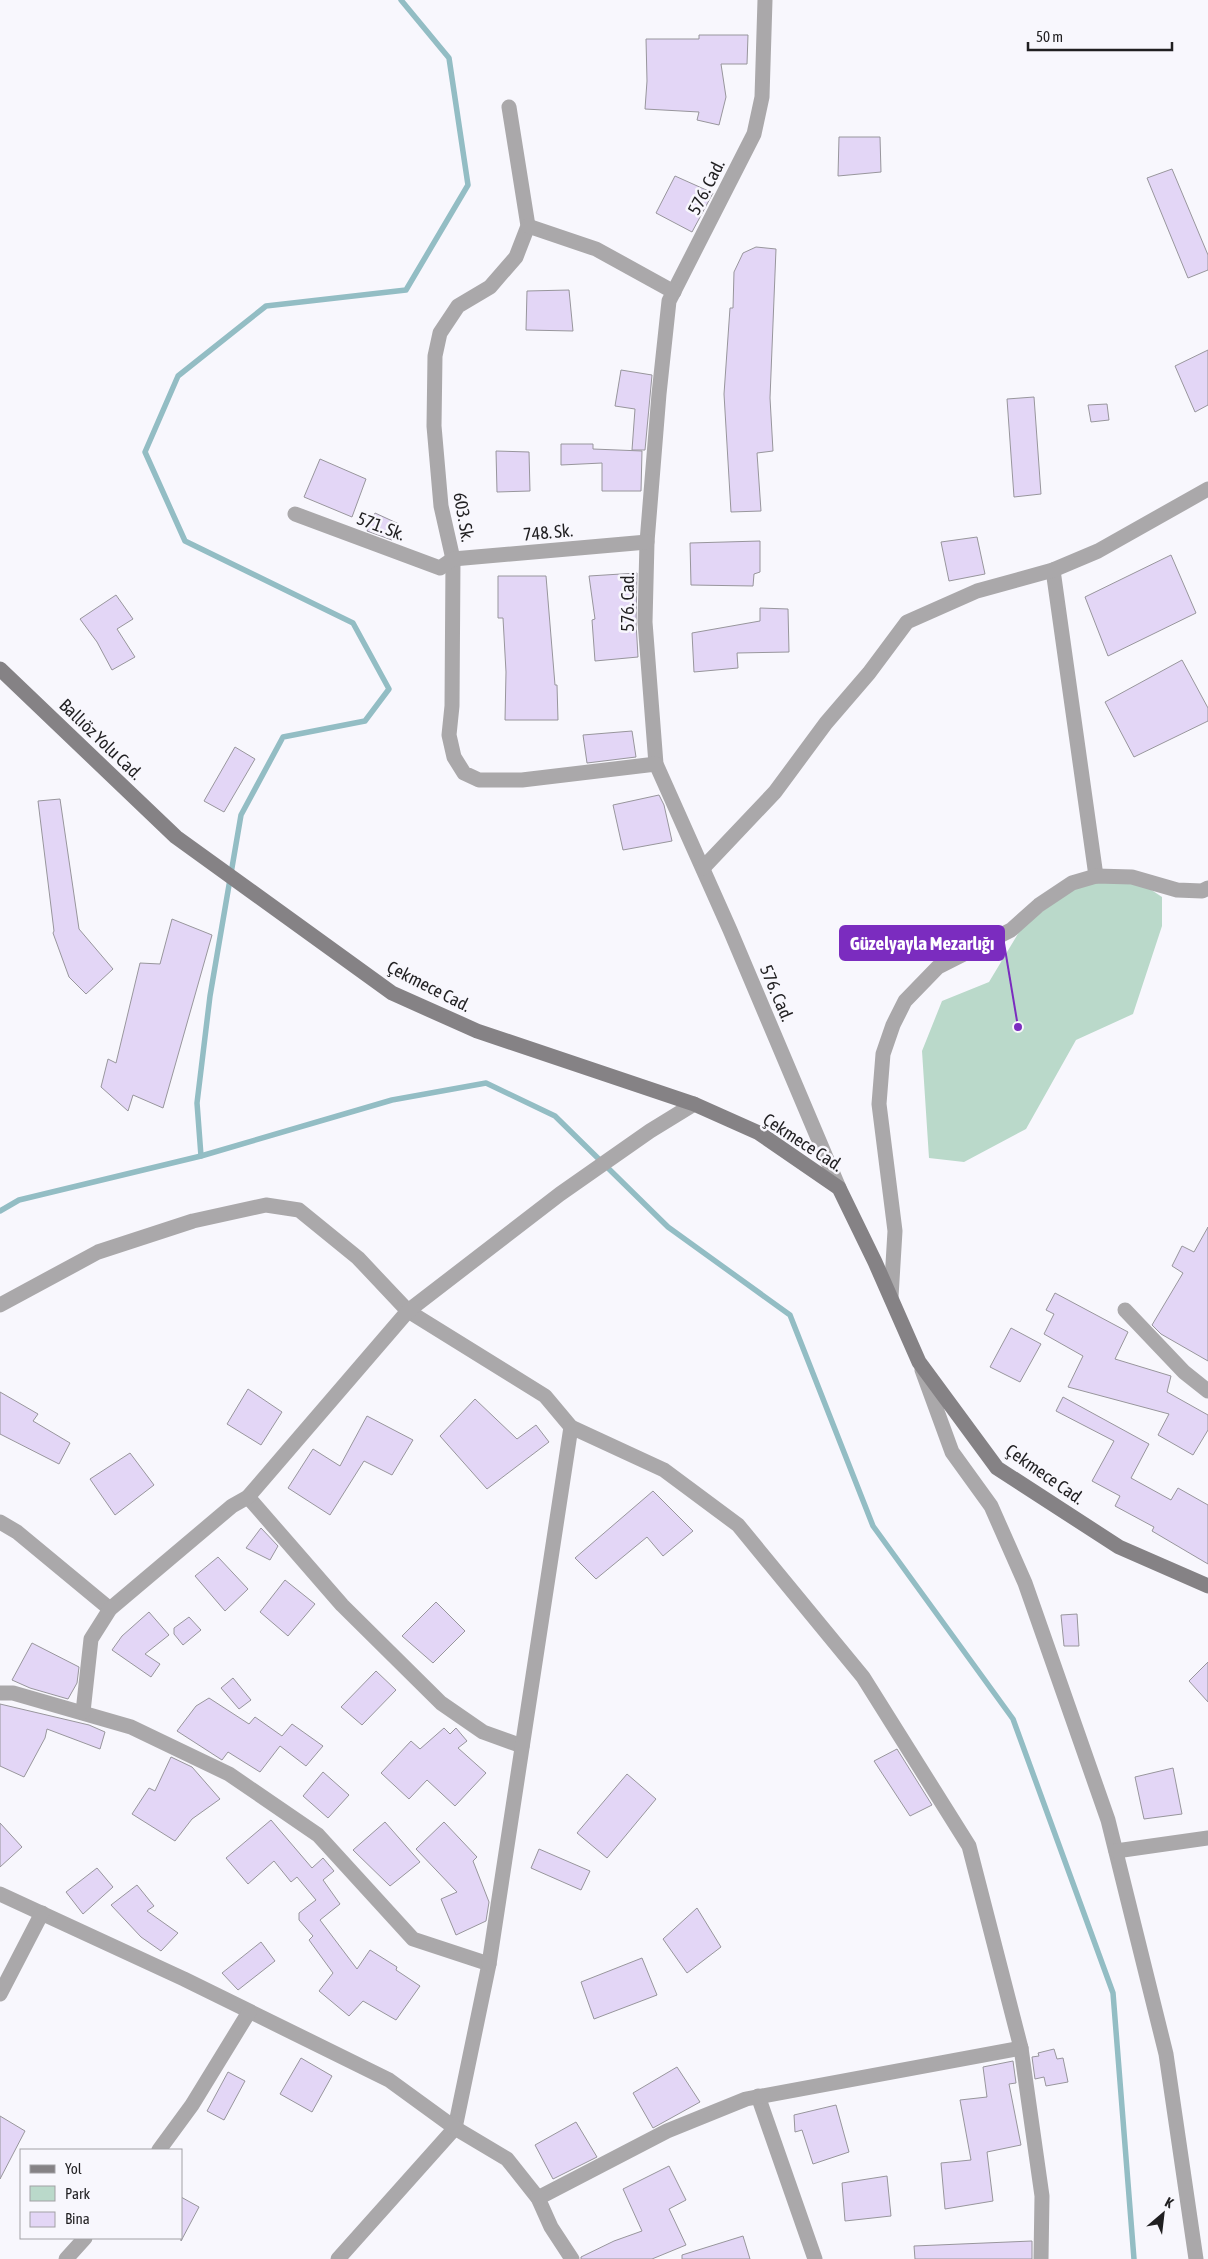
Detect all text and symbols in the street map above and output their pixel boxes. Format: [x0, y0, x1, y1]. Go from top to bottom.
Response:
scale bar [1028, 20, 1172, 52]
text: 50 m [1036, 28, 1063, 45]
street label: 576. Cad. [683, 156, 729, 218]
street label: 603. Sk. [449, 491, 479, 543]
street label: 571. Sk. [354, 507, 408, 545]
street label: 748. Sk. [522, 519, 574, 545]
street label: 576. Cad. [617, 572, 638, 632]
street label: Ballıöz Yolu Cad. [55, 694, 147, 784]
callout: Güzelyayla Mezarlığı [840, 926, 1004, 960]
text: Güzelyayla Mezarlığı [850, 932, 994, 954]
street label: Çekmece Cad. [384, 956, 474, 1016]
street label: 576. Cad. [756, 962, 798, 1024]
street label: Çekmece Cad. [759, 1108, 847, 1176]
street label: Çekmece Cad. [1002, 1439, 1088, 1509]
legend [20, 2149, 182, 2239]
text: Yol [65, 2160, 82, 2177]
text: Park [65, 2185, 90, 2202]
north arrow [1138, 2189, 1188, 2239]
text: K [1162, 2194, 1176, 2211]
text: Bina [65, 2210, 90, 2227]

